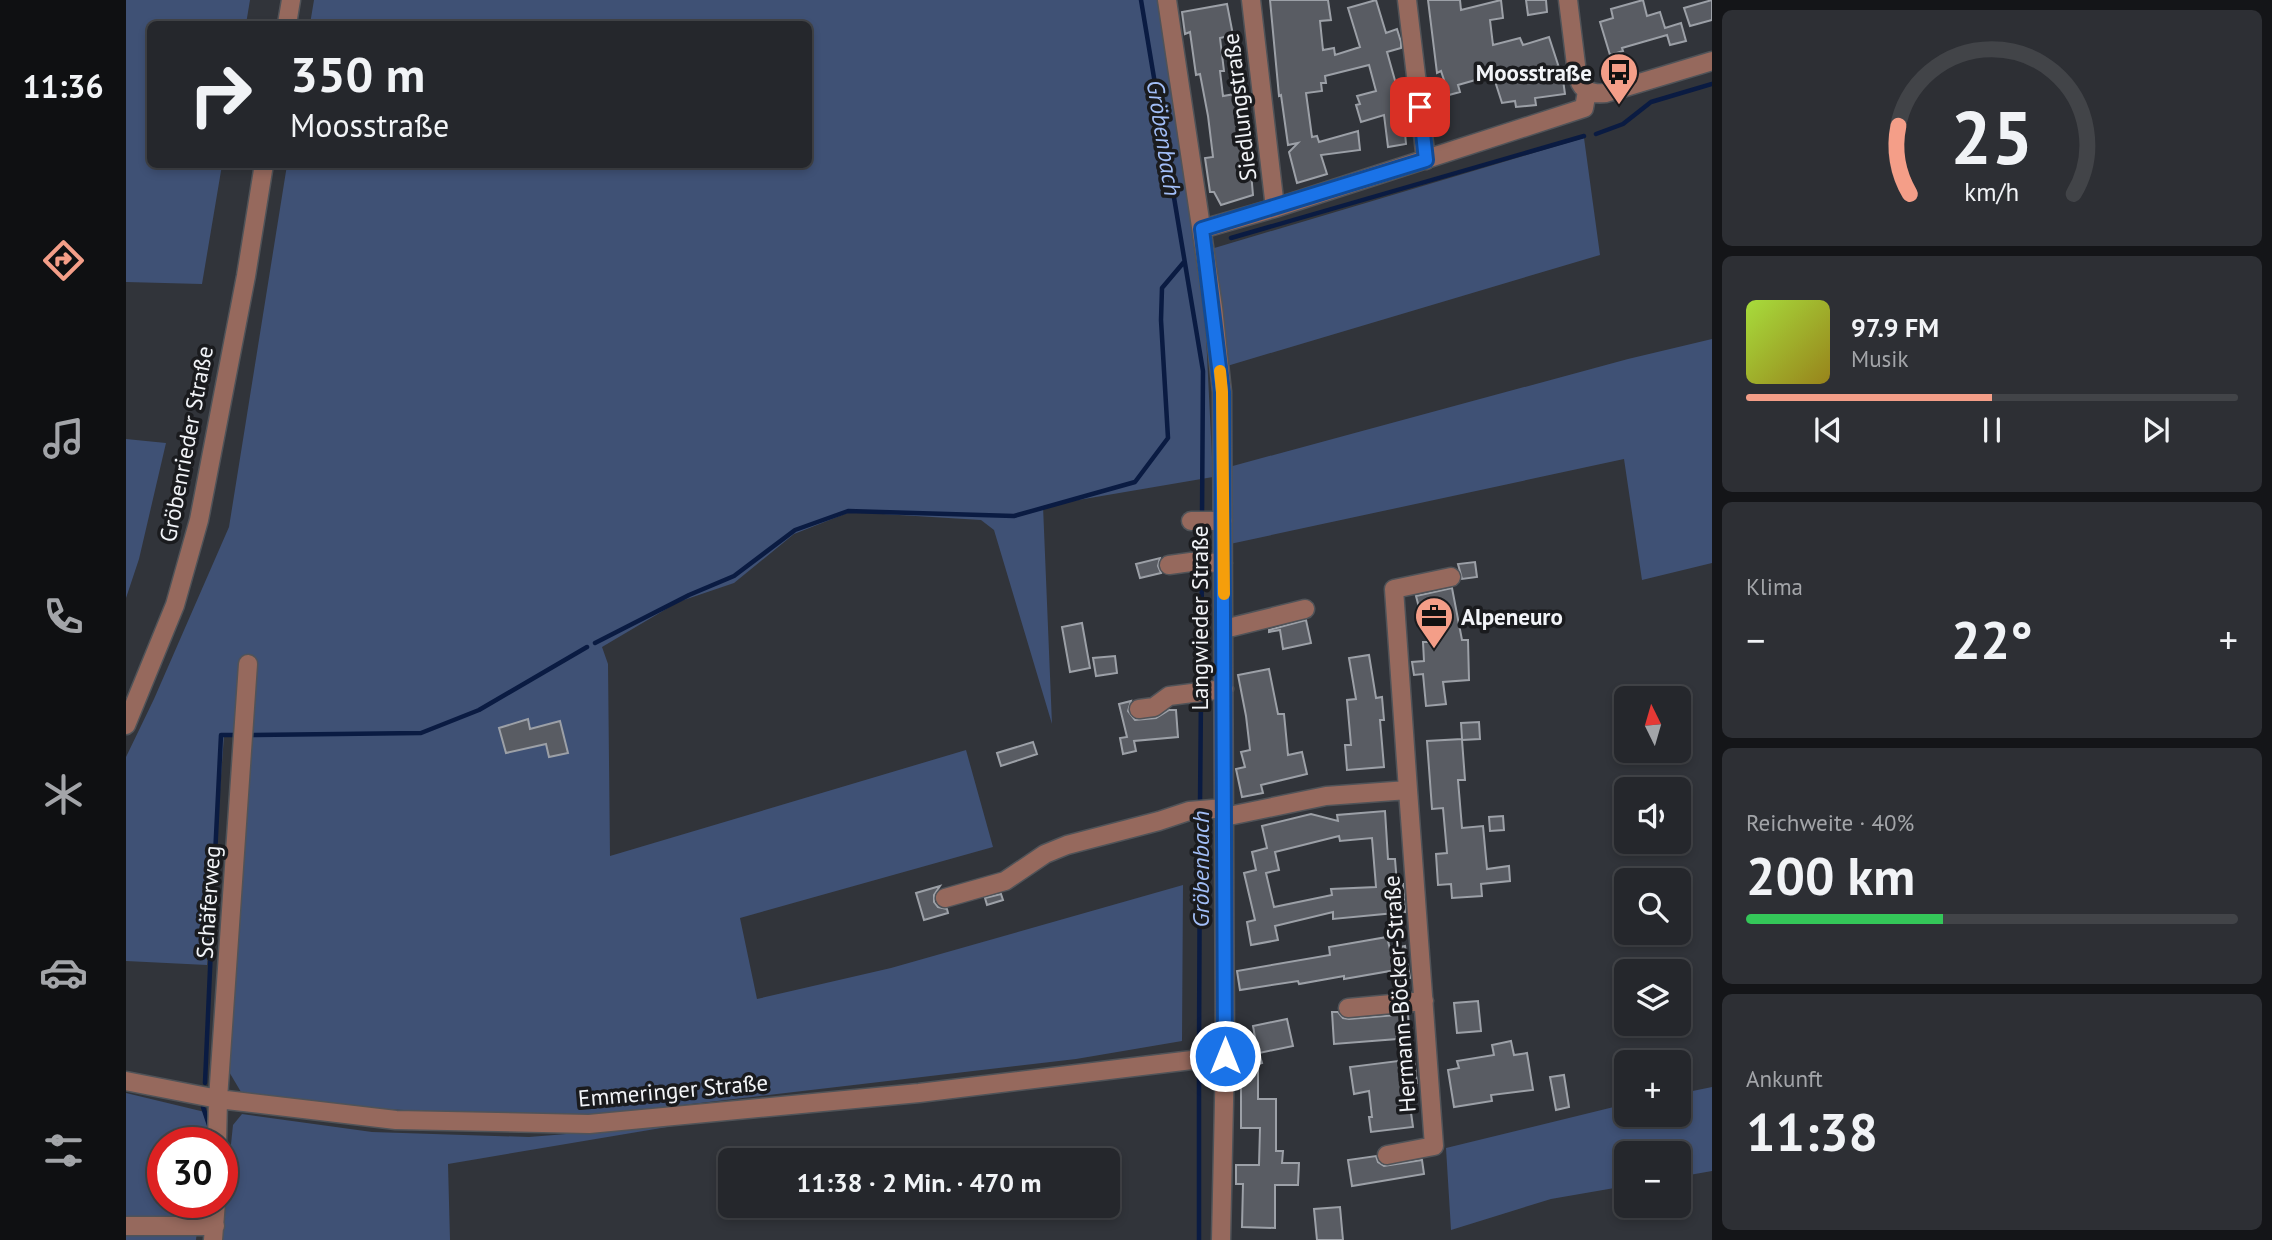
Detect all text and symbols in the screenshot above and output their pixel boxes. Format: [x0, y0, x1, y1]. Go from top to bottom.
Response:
street label: Siedlungstraße [1216, 32, 1262, 182]
text: 350 m [290, 42, 425, 106]
icon: right [175, 49, 266, 140]
bus stop icon: Moosstraße [1598, 51, 1640, 106]
place label: Moosstraße [1476, 58, 1592, 87]
text: 11:36 [22, 65, 104, 107]
pin [1390, 77, 1450, 137]
water label: Gröbenbach [1140, 78, 1188, 198]
icon: arrive [1401, 88, 1439, 126]
text: 25 [1951, 90, 2033, 184]
text: Moosstraße [290, 104, 449, 146]
text: km/h [1965, 176, 2019, 208]
icon: directions [39, 236, 88, 285]
text: 97.9 FM [1851, 311, 1939, 344]
street label: Gröbenrieder Straße [153, 343, 219, 545]
text: Musik [1851, 344, 1908, 373]
icon: previous [1809, 411, 1847, 449]
icon: pause [1973, 411, 2011, 449]
icon: next [2137, 411, 2175, 449]
icon: music [39, 414, 88, 463]
street label: Langwieder Straße [1185, 525, 1214, 711]
text: Klima [1746, 572, 1803, 601]
icon: phone [39, 592, 88, 641]
office icon: Alpeneuro [1413, 595, 1455, 650]
place label: Alpeneuro [1461, 602, 1563, 631]
text: 22° [1951, 606, 2033, 673]
text: − [1746, 615, 1765, 664]
text: + [2219, 615, 2238, 664]
north arrow [1614, 686, 1690, 763]
map controls [1614, 686, 1691, 1218]
icon: climate [39, 770, 88, 819]
button: sound [1614, 777, 1691, 854]
text: Reichweite · 40% [1746, 808, 1914, 837]
water label: Gröbenbach [1185, 811, 1216, 927]
text: 200 km [1746, 842, 1915, 909]
street label: Schäferweg [190, 844, 226, 960]
button: search [1614, 868, 1691, 945]
street label: Hermann-Böcker-Straße [1376, 874, 1422, 1114]
icon: car [39, 948, 88, 997]
button: layers [1614, 959, 1691, 1036]
position arrow [1188, 1019, 1262, 1093]
button: + [1614, 1050, 1691, 1127]
text: Ankunft [1746, 1064, 1823, 1093]
street label: Emmeringer Straße [577, 1067, 769, 1113]
text: 11:38 [1746, 1098, 1878, 1165]
icon: filters [39, 1126, 88, 1175]
speed limit sign: 30 [147, 1127, 238, 1218]
button: − [1614, 1141, 1691, 1218]
text: 11:38 · 2 Min. · 470 m [796, 1166, 1042, 1199]

